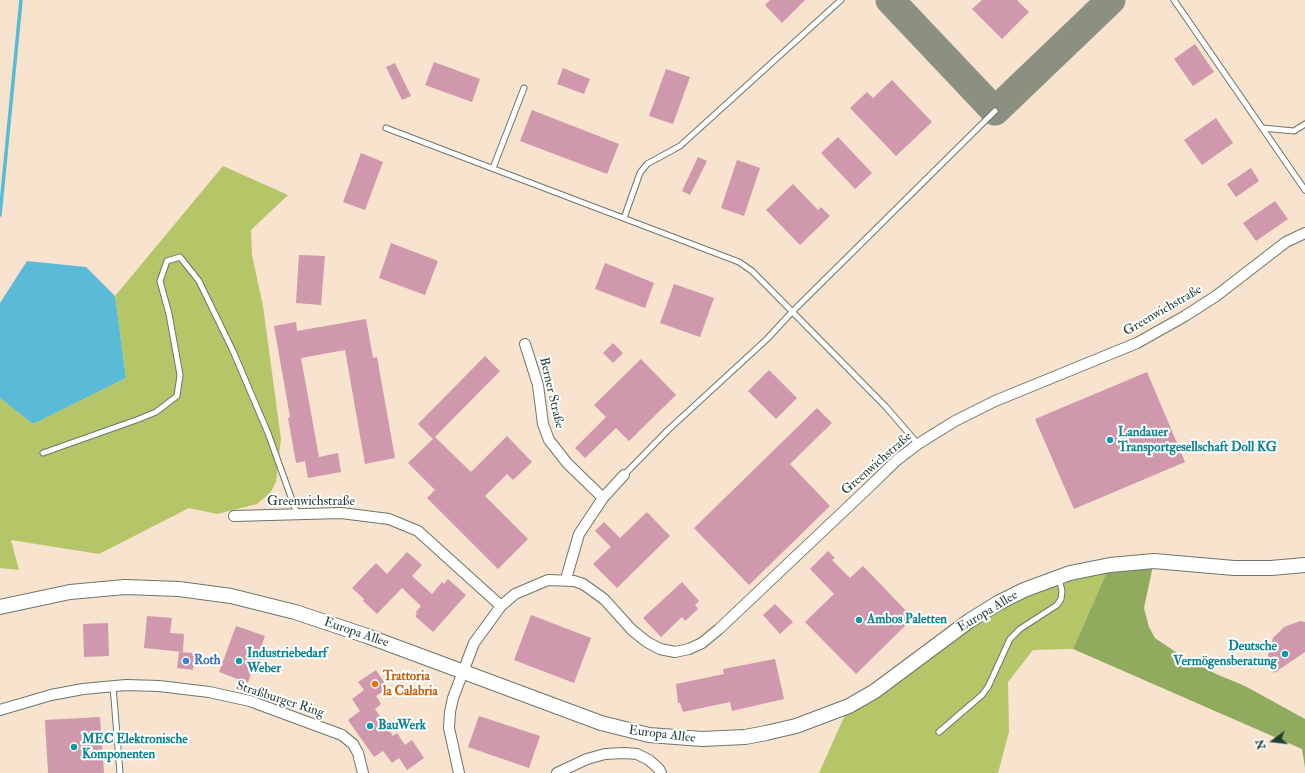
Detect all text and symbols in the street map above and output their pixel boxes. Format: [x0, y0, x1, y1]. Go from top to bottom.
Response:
street label: Greenwichstraße [1121, 282, 1205, 340]
street label: Berner Straße [535, 356, 567, 430]
place label: Landauer Transportgesellschaft Doll KG [1118, 425, 1277, 456]
street label: Greenwichstraße [839, 429, 915, 499]
marker: Landauer Transportgesellschaft Doll KG [1105, 435, 1115, 445]
street label: Greenwichstraße [267, 494, 355, 510]
street label: Europa Allee [955, 588, 1021, 636]
place label: Ambos Paletten [867, 612, 947, 628]
street label: Europa Allee [322, 615, 390, 651]
marker: Ambos Paletten [854, 615, 864, 625]
place label: Deutsche Vermögensberatung [1173, 639, 1277, 670]
place label: Industriebedarf Weber [247, 646, 327, 677]
marker: Deutsche Vermögensberatung [1280, 649, 1290, 659]
place label: Roth [194, 653, 220, 669]
marker: Roth [181, 656, 191, 666]
marker: Industriebedarf Weber [234, 656, 244, 666]
place label: Trattoria la Calabria [383, 669, 438, 700]
street label: Straßburger Ring [234, 678, 326, 722]
marker: Trattoria la Calabria [370, 679, 380, 689]
place label: BauWerk [378, 718, 426, 734]
marker: BauWerk [365, 721, 375, 731]
north arrow [1253, 721, 1293, 761]
street label: Europa Allee [628, 723, 696, 747]
place label: MEC Elektronische Komponenten [82, 732, 188, 763]
text: N [1253, 738, 1268, 751]
marker: MEC Elektronische Komponenten [69, 742, 79, 752]

